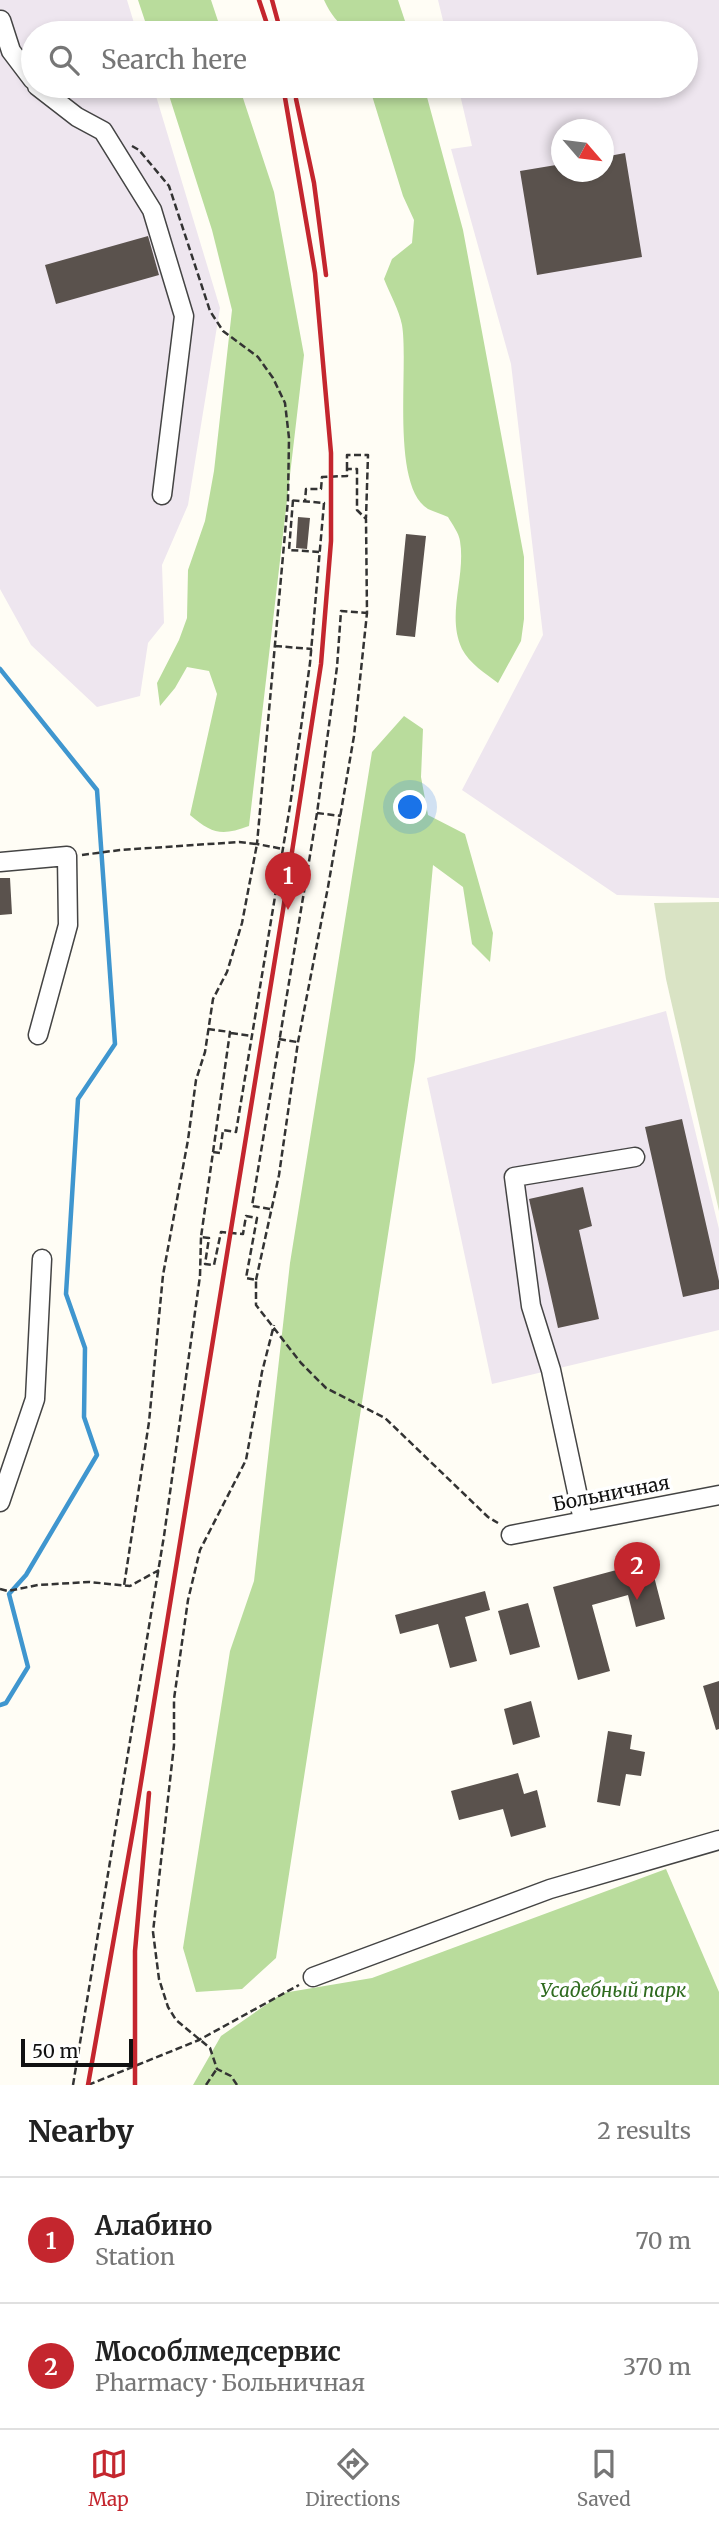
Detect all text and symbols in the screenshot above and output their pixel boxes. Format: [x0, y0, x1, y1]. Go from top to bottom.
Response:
search box [21, 21, 698, 98]
icon: search [45, 41, 83, 79]
text: Search here [101, 43, 247, 76]
north arrow [551, 119, 614, 182]
your location [393, 790, 427, 824]
pin: 1 [265, 852, 311, 910]
street label: Больничная [550, 1470, 672, 1516]
pin: 2 [614, 1542, 660, 1600]
park label: Усадебный парк [540, 1978, 687, 2002]
scale bar [21, 2036, 133, 2068]
text: 50 m [32, 2039, 78, 2063]
text: Nearby [28, 2112, 134, 2150]
text: 2 results [597, 2116, 691, 2145]
text: Алабино [95, 2209, 212, 2242]
text: 1 [46, 2226, 56, 2255]
text: 70 m [635, 2226, 691, 2255]
text: Station [95, 2242, 175, 2271]
text: Мособлмедсервис [95, 2335, 341, 2368]
text: 2 [44, 2352, 58, 2381]
text: 370 m [623, 2352, 691, 2381]
text: Pharmacy · Больничная [95, 2368, 365, 2397]
tab: Map [88, 2445, 129, 2511]
tab: Directions [305, 2445, 400, 2511]
tab: Saved [577, 2445, 631, 2511]

